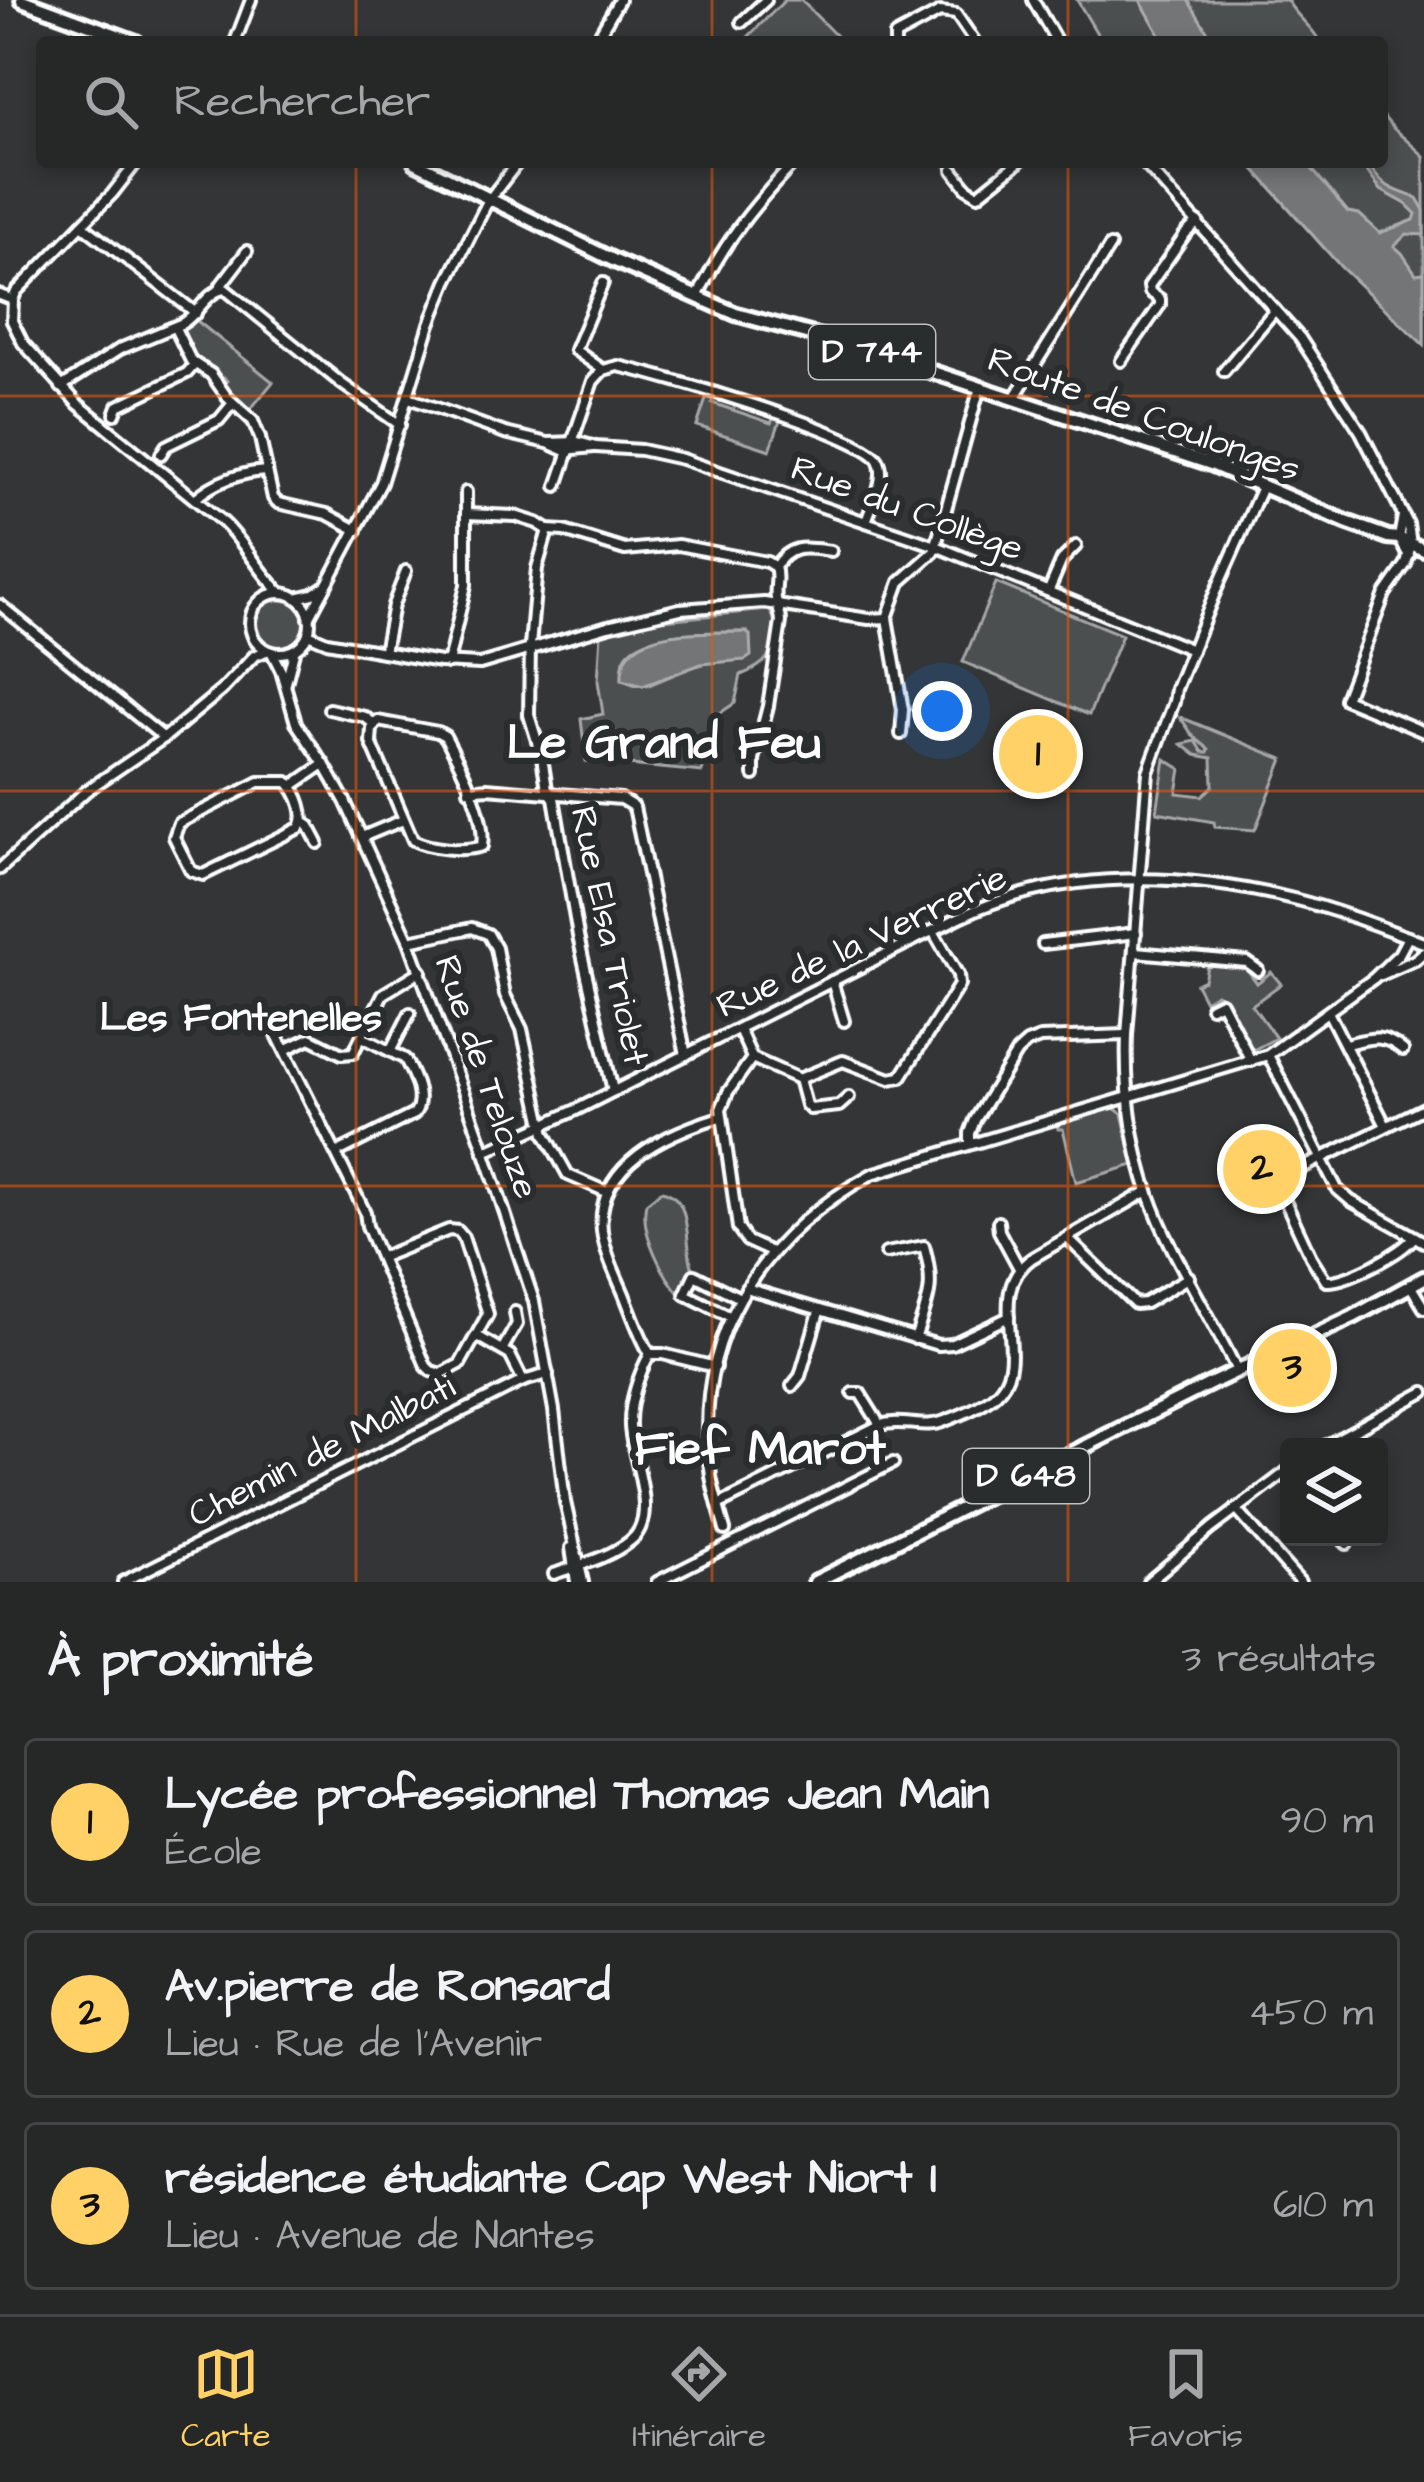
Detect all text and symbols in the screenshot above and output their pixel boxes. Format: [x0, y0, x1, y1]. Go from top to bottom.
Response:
search box [36, 36, 1388, 168]
icon: search [78, 69, 144, 135]
text: Rechercher [174, 71, 430, 133]
road number: D 744 [809, 325, 935, 379]
street label: Route de Coulonges [980, 335, 1307, 496]
street label: Rue du Collège [783, 443, 1030, 576]
your location [912, 681, 972, 741]
pin: 1 [999, 709, 1077, 799]
district label: Le Grand Feu [507, 711, 821, 777]
street label: Rue Elsa Triolet [557, 802, 661, 1070]
street label: Rue de la Verrerie [709, 852, 1015, 1032]
street label: Rue de Telouze [421, 949, 551, 1205]
district label: Les Fontenelles [100, 992, 382, 1046]
pin: 2 [1223, 1124, 1301, 1214]
pin: 3 [1253, 1323, 1331, 1413]
street label: Chemin de Malbati [180, 1362, 464, 1540]
district label: Fief Marot [634, 1417, 886, 1483]
map controls [1280, 1438, 1388, 1546]
button: layers [1280, 1438, 1388, 1546]
road number: D 648 [963, 1449, 1089, 1503]
text: À proximité [48, 1625, 314, 1696]
text: 3 résultats [1181, 1633, 1376, 1687]
text: Lycée professionnel Thomas Jean Main [165, 1764, 989, 1826]
text: 1 [88, 1795, 93, 1849]
text: 90 m [1280, 1795, 1373, 1849]
text: École [165, 1826, 262, 1880]
text: Av.pierre de Ronsard [165, 1956, 610, 2018]
text: 2 [79, 1987, 101, 2041]
text: 450 m [1248, 1987, 1373, 2041]
text: Lieu · Rue de l'Avenir [165, 2018, 542, 2072]
text: résidence étudiante Cap West Niort I [165, 2148, 937, 2210]
text: 3 [80, 2179, 100, 2233]
text: 610 m [1273, 2179, 1373, 2233]
text: Lieu · Avenue de Nantes [165, 2210, 595, 2264]
tab: Carte [181, 2341, 270, 2459]
tab: Itinéraire [632, 2341, 766, 2459]
tab: Favoris [1128, 2341, 1243, 2459]

